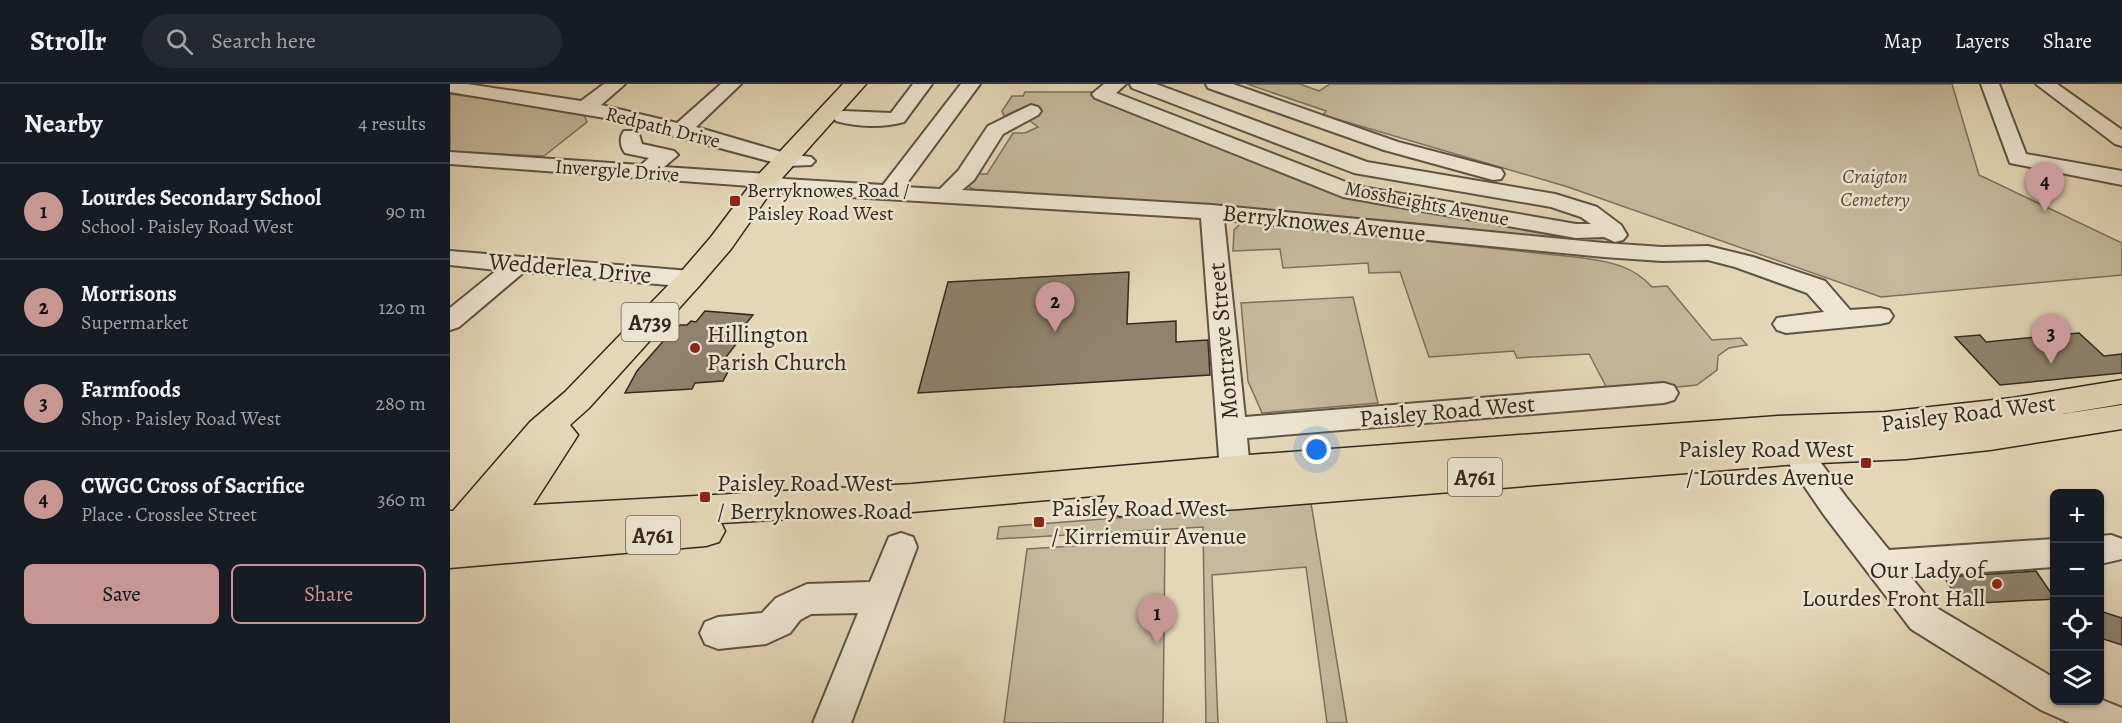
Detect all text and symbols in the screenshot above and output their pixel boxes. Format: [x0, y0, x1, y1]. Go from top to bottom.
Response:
search box [142, 14, 562, 68]
text: Strollr [30, 22, 106, 60]
icon: search [163, 25, 196, 58]
text: Search here [211, 26, 316, 56]
text: Map [1883, 27, 1922, 55]
text: Layers [1955, 27, 2010, 55]
text: Share [2043, 27, 2092, 55]
street label: Redpath Drive [603, 100, 723, 155]
text: Nearby [24, 106, 103, 141]
text: 4 results [358, 110, 426, 137]
street label: Invergyle Drive [554, 153, 680, 188]
pin: 4 [2026, 162, 2064, 212]
park label: Craigton Cemetery [1840, 163, 1910, 213]
street label: Mossheights Avenue [1342, 174, 1511, 233]
place label: Berryknowes Road / Paisley Road West [747, 177, 910, 227]
text: Lourdes Secondary School [81, 183, 321, 213]
marker: Berryknowes Road / Paisley Road West [728, 194, 742, 208]
street label: Berryknowes Avenue [1221, 196, 1427, 250]
text: 1 [40, 198, 47, 225]
text: 90 m [386, 198, 426, 225]
text: School · Paisley Road West [81, 213, 294, 240]
street label: Wedderlea Drive [486, 245, 653, 291]
street label: Montrave Street [1200, 261, 1246, 421]
text: Morrisons [81, 279, 177, 309]
pin: 2 [1036, 282, 1074, 332]
text: 2 [39, 294, 48, 321]
text: 120 m [378, 294, 426, 321]
road number: A739 [622, 303, 678, 341]
text: Supermarket [81, 309, 188, 336]
pin: 3 [2032, 314, 2070, 364]
place label: Hillington Parish Church [707, 318, 847, 378]
marker: Hillington Parish Church [688, 341, 702, 355]
text: Farmfoods [81, 375, 181, 405]
street label: Paisley Road West [1879, 386, 2057, 440]
street label: Paisley Road West [1358, 387, 1536, 435]
text: 3 [39, 390, 48, 417]
text: 280 m [376, 390, 426, 417]
text: Shop · Paisley Road West [81, 405, 281, 432]
place label: Paisley Road West / Lourdes Avenue [1678, 433, 1854, 493]
your location [1302, 435, 1331, 464]
marker: Paisley Road West / Lourdes Avenue [1859, 456, 1873, 470]
road number: A761 [1448, 458, 1502, 496]
place label: Paisley Road West / Berryknowes Road [717, 467, 912, 527]
text: CWGC Cross of Sacrifice [81, 471, 305, 501]
text: 4 [39, 486, 48, 513]
text: 360 m [377, 486, 426, 513]
map controls [2050, 489, 2104, 705]
button: + [2050, 489, 2104, 543]
marker: Paisley Road West / Berryknowes Road [698, 490, 712, 504]
place label: Paisley Road West / Kirriemuir Avenue [1051, 492, 1247, 552]
text: Place · Crosslee Street [81, 501, 257, 528]
marker: Paisley Road West / Kirriemuir Avenue [1032, 515, 1046, 529]
road number: A761 [626, 516, 680, 554]
button: − [2050, 543, 2104, 597]
place label: Our Lady of Lourdes Front Hall [1802, 554, 1988, 614]
button: Save [24, 564, 219, 624]
button: Share [231, 564, 426, 624]
marker: Our Lady of Lourdes Front Hall [1990, 577, 2004, 591]
pin: 1 [1138, 594, 1176, 644]
button: locate [2050, 597, 2104, 651]
button: layers [2050, 651, 2104, 705]

